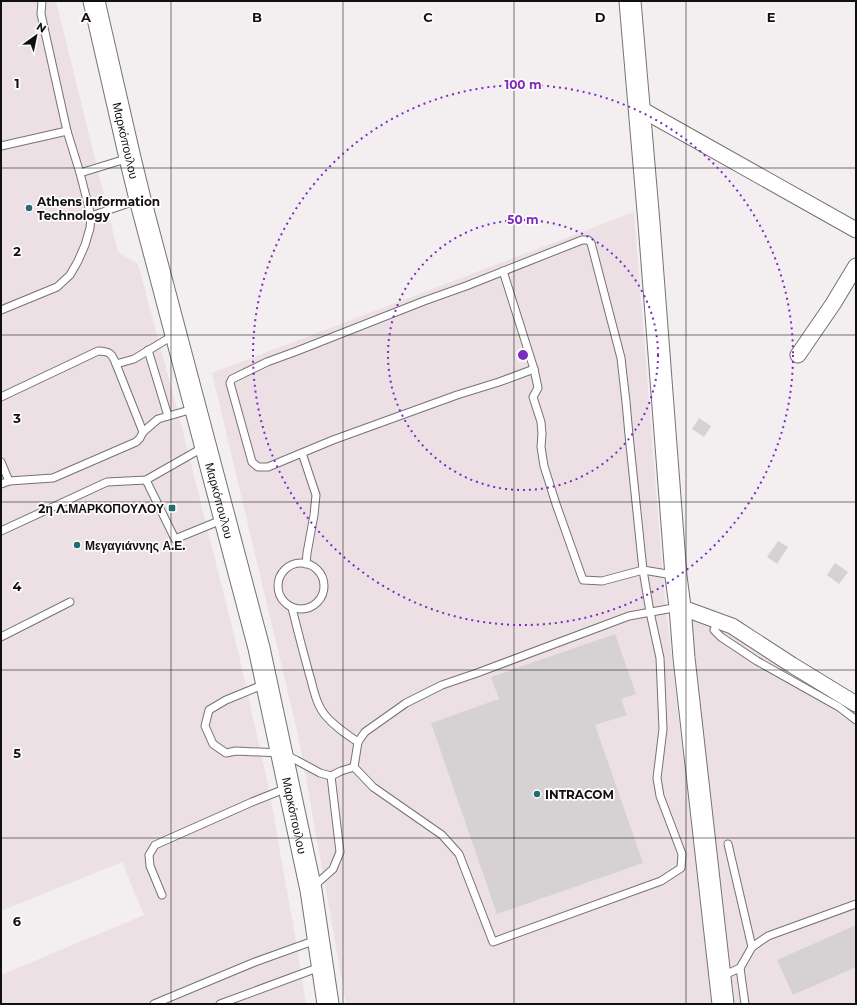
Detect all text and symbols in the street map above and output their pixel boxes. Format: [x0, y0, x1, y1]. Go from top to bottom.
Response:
text: A [80, 9, 92, 25]
text: B [252, 9, 262, 25]
text: C [423, 9, 433, 25]
text: D [595, 9, 606, 25]
text: E [767, 9, 776, 25]
north arrow [16, 16, 56, 56]
text: N [34, 19, 49, 36]
text: 1 [14, 75, 20, 91]
text: 100 m [505, 77, 541, 92]
street label: Μαρκόπουλου [110, 101, 142, 180]
place label: Athens Information Technology [36, 194, 160, 223]
marker: Athens Information Technology [24, 203, 34, 213]
text: 50 m [507, 212, 539, 227]
text: 2 [13, 243, 21, 259]
centre of rings [516, 348, 530, 362]
text: 3 [12, 410, 21, 426]
street label: Μαρκόπουλου [203, 461, 237, 540]
place label: 2η Λ.ΜΑΡΚΟΠΟΥΛΟΥ [38, 501, 164, 516]
marker: 2η Λ.ΜΑΡΚΟΠΟΥΛΟΥ [167, 503, 177, 513]
place label: Μεγαγιάννης Α.Ε. [85, 538, 185, 553]
marker: Μεγαγιάννης Α.Ε. [72, 540, 82, 550]
text: 4 [13, 578, 22, 594]
text: 5 [13, 745, 21, 761]
street label: Μαρκόπουλου [279, 776, 310, 855]
place label: INTRACOM [545, 787, 614, 802]
marker: INTRACOM [532, 789, 542, 799]
text: 6 [13, 913, 22, 929]

